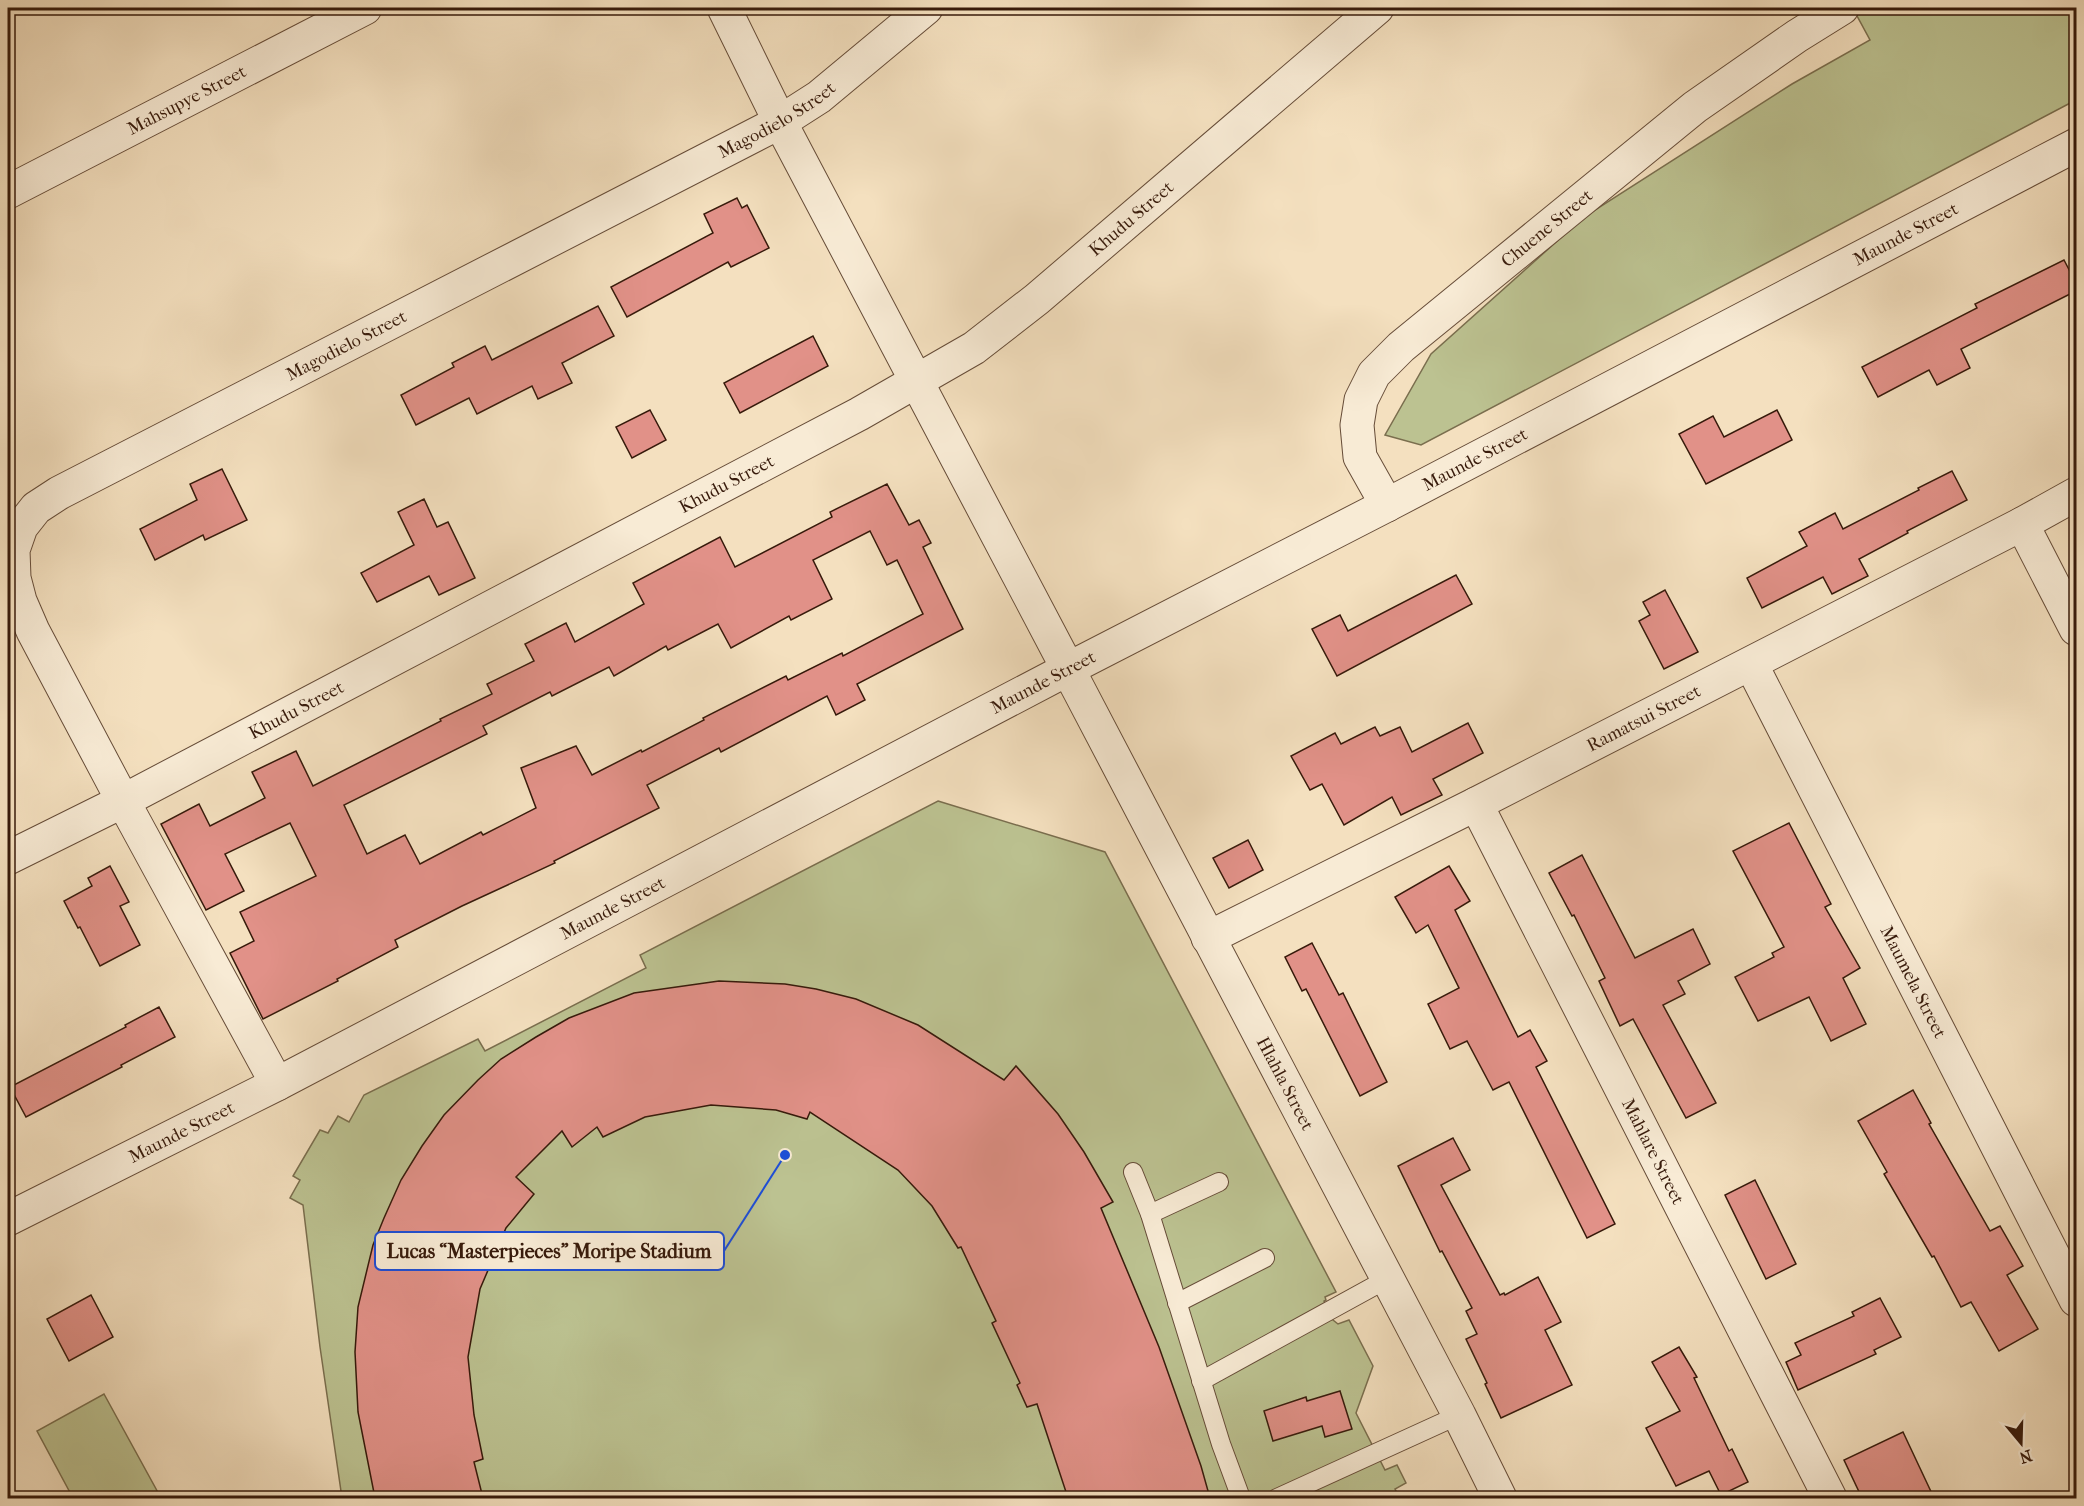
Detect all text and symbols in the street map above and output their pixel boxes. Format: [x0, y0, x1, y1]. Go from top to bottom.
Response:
street label: Mahsupye Street [124, 61, 250, 140]
street label: Magodielo Street [715, 77, 840, 163]
street label: Khudu Street [1085, 177, 1178, 261]
street label: Chuene Street [1497, 185, 1597, 272]
street label: Maunde Street [1850, 198, 1962, 271]
street label: Magodielo Street [283, 306, 411, 385]
street label: Maunde Street [1419, 423, 1532, 496]
street label: Khudu Street [675, 450, 778, 518]
street label: Maunde Street [987, 646, 1100, 719]
street label: Khudu Street [245, 677, 348, 744]
street label: Ramatsui Street [1583, 680, 1705, 756]
street label: Maunde Street [557, 872, 669, 944]
street label: Maumela Street [1876, 922, 1951, 1042]
street label: Hlahla Street [1252, 1034, 1318, 1134]
street label: Mahlare Street [1617, 1095, 1689, 1209]
street label: Maunde Street [125, 1097, 238, 1168]
callout: Lucas “Masterpieces” Moripe Stadium [375, 1232, 724, 1270]
text: Lucas “Masterpieces” Moripe Stadium [387, 1240, 712, 1263]
north arrow [1991, 1413, 2051, 1473]
text: N [2016, 1446, 2035, 1468]

